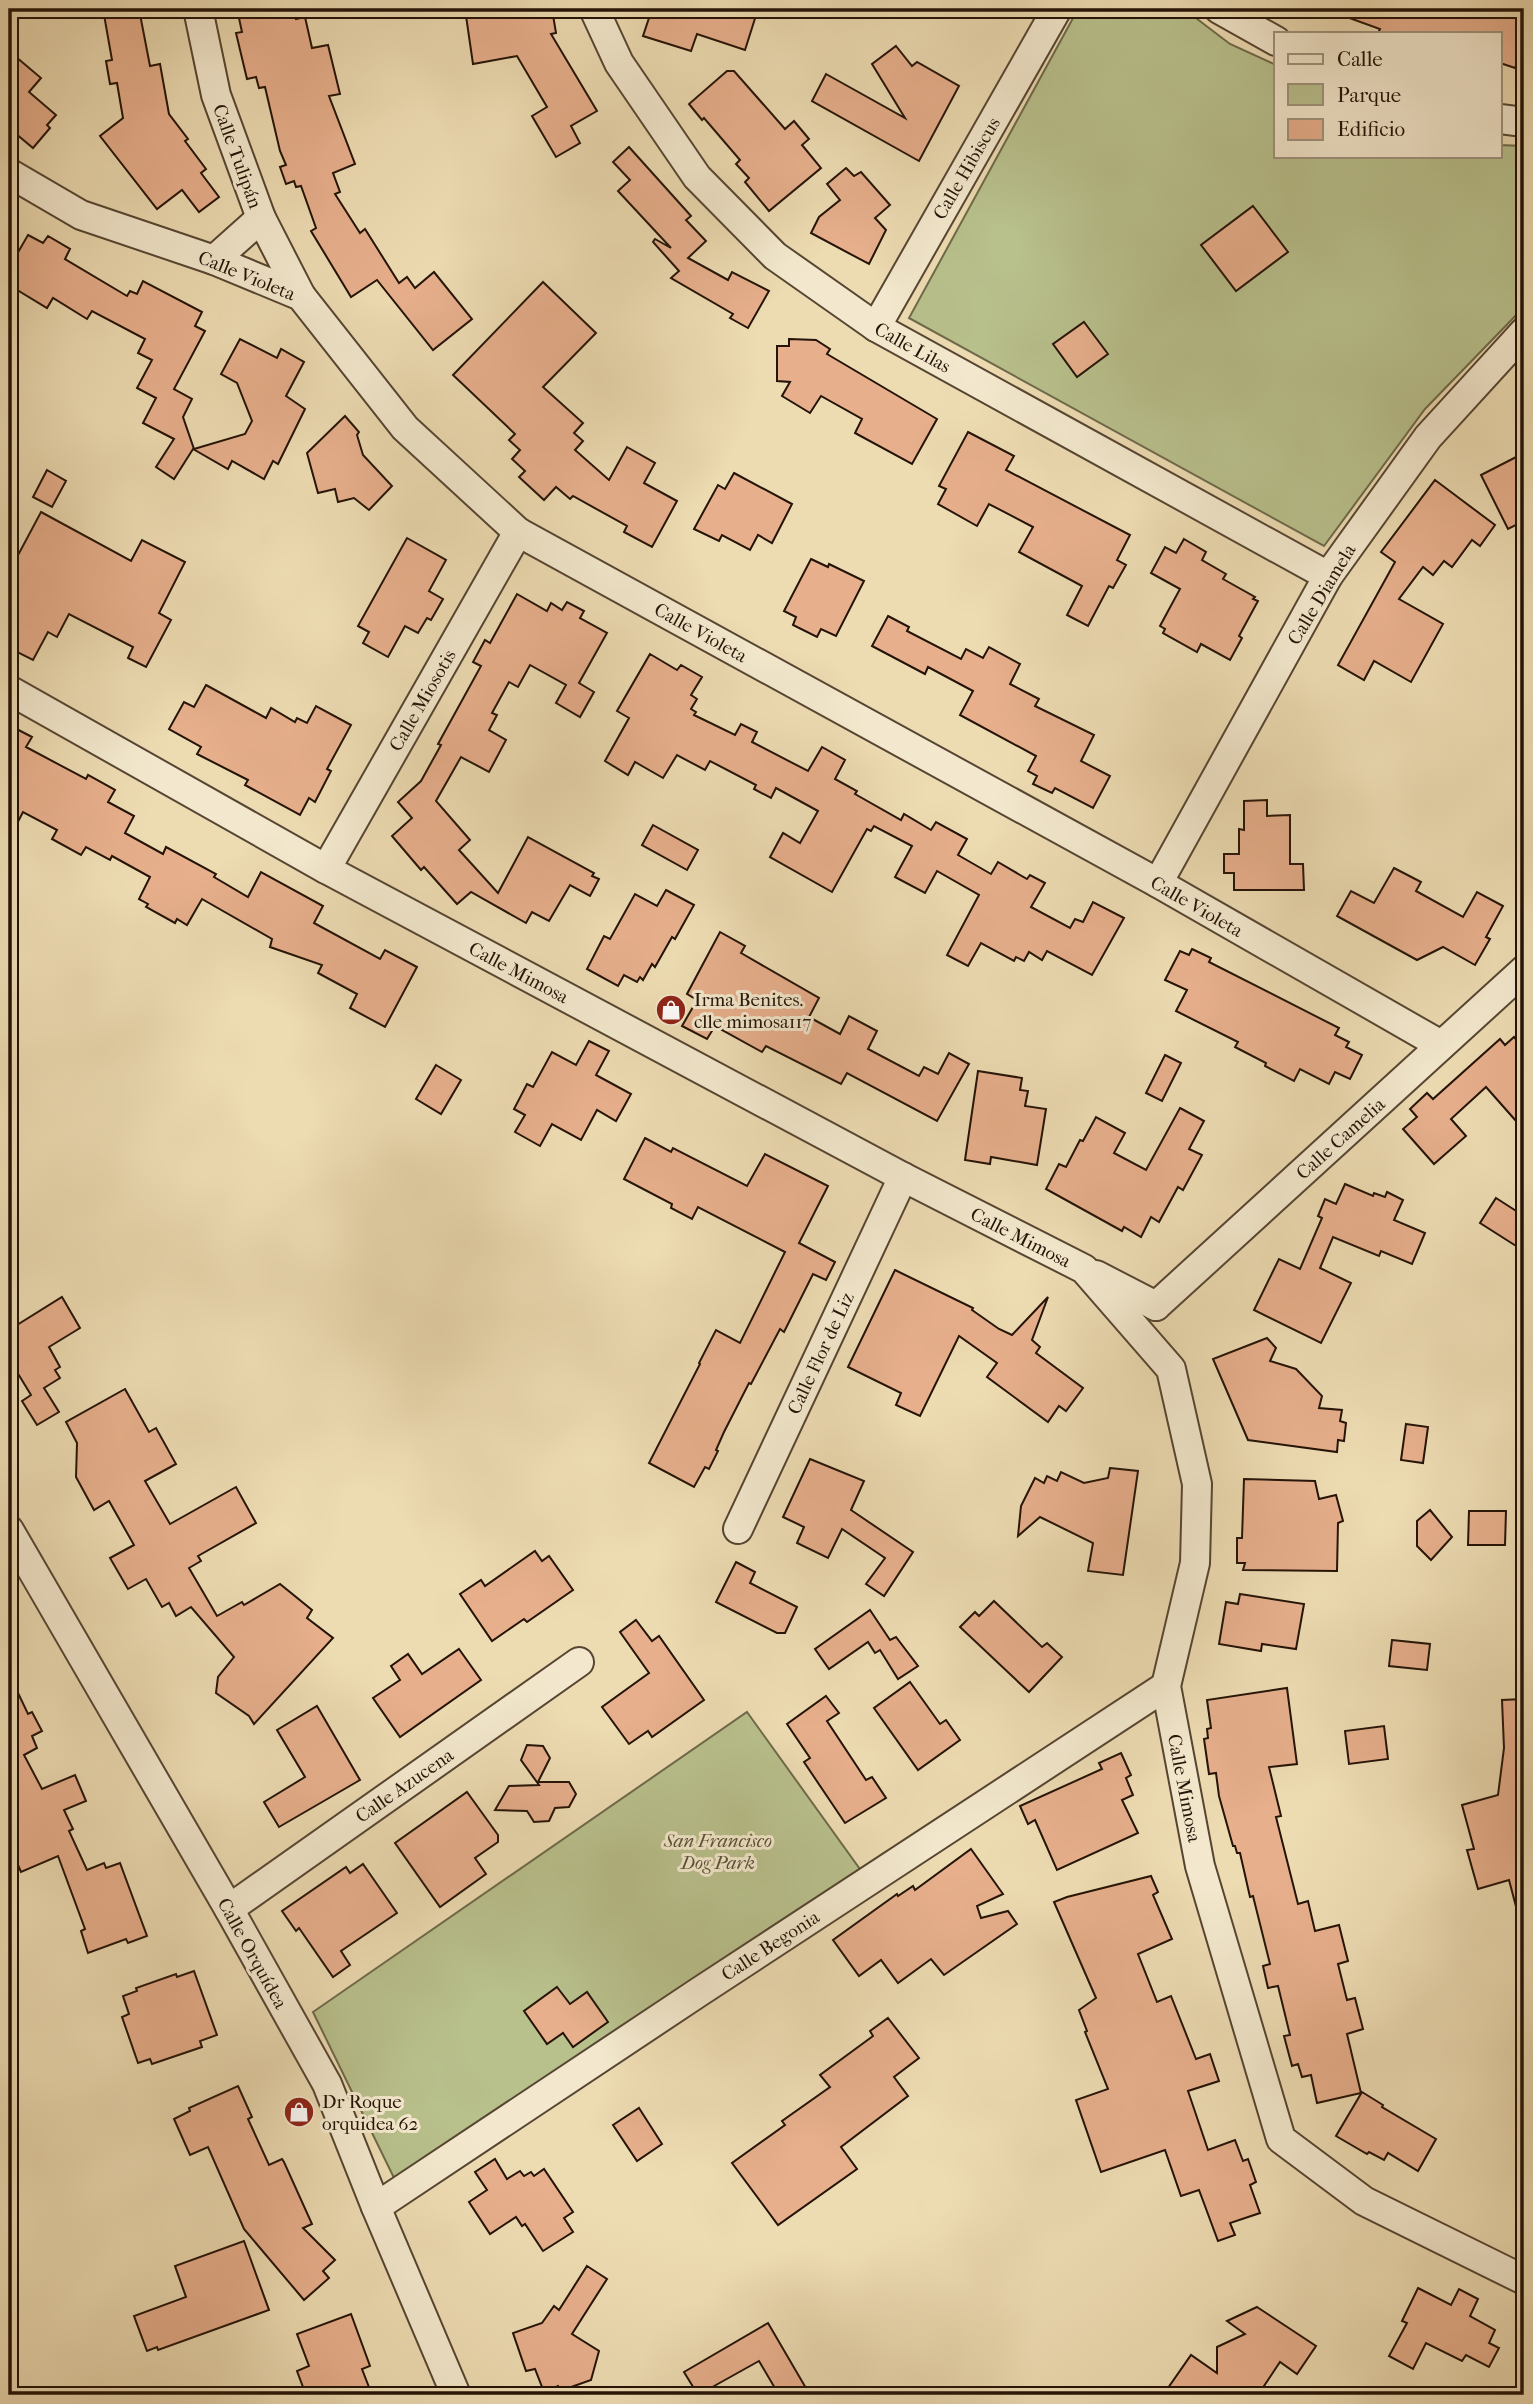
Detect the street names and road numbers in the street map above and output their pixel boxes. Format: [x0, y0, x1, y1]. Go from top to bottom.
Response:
street label: Calle Tulipán [208, 101, 266, 212]
street label: Calle Hibiscus [929, 113, 1005, 224]
street label: Calle Violeta [195, 246, 299, 305]
street label: Calle Lilas [871, 318, 954, 378]
street label: Calle Diamela [1283, 540, 1361, 649]
street label: Calle Violeta [650, 598, 751, 668]
street label: Calle Miosotis [385, 646, 461, 755]
street label: Calle Violeta [1147, 872, 1247, 942]
street label: Calle Mimosa [465, 937, 572, 1008]
street label: Calle Camelia [1292, 1093, 1390, 1184]
street label: Calle Mimosa [967, 1203, 1075, 1273]
street label: Calle Flor de Liz [783, 1289, 859, 1418]
street label: Calle Mimosa [1163, 1732, 1205, 1844]
street label: Calle Azucena [351, 1744, 458, 1828]
street label: Calle Orquídea [213, 1894, 292, 2013]
street label: Calle Begonia [717, 1906, 824, 1986]

